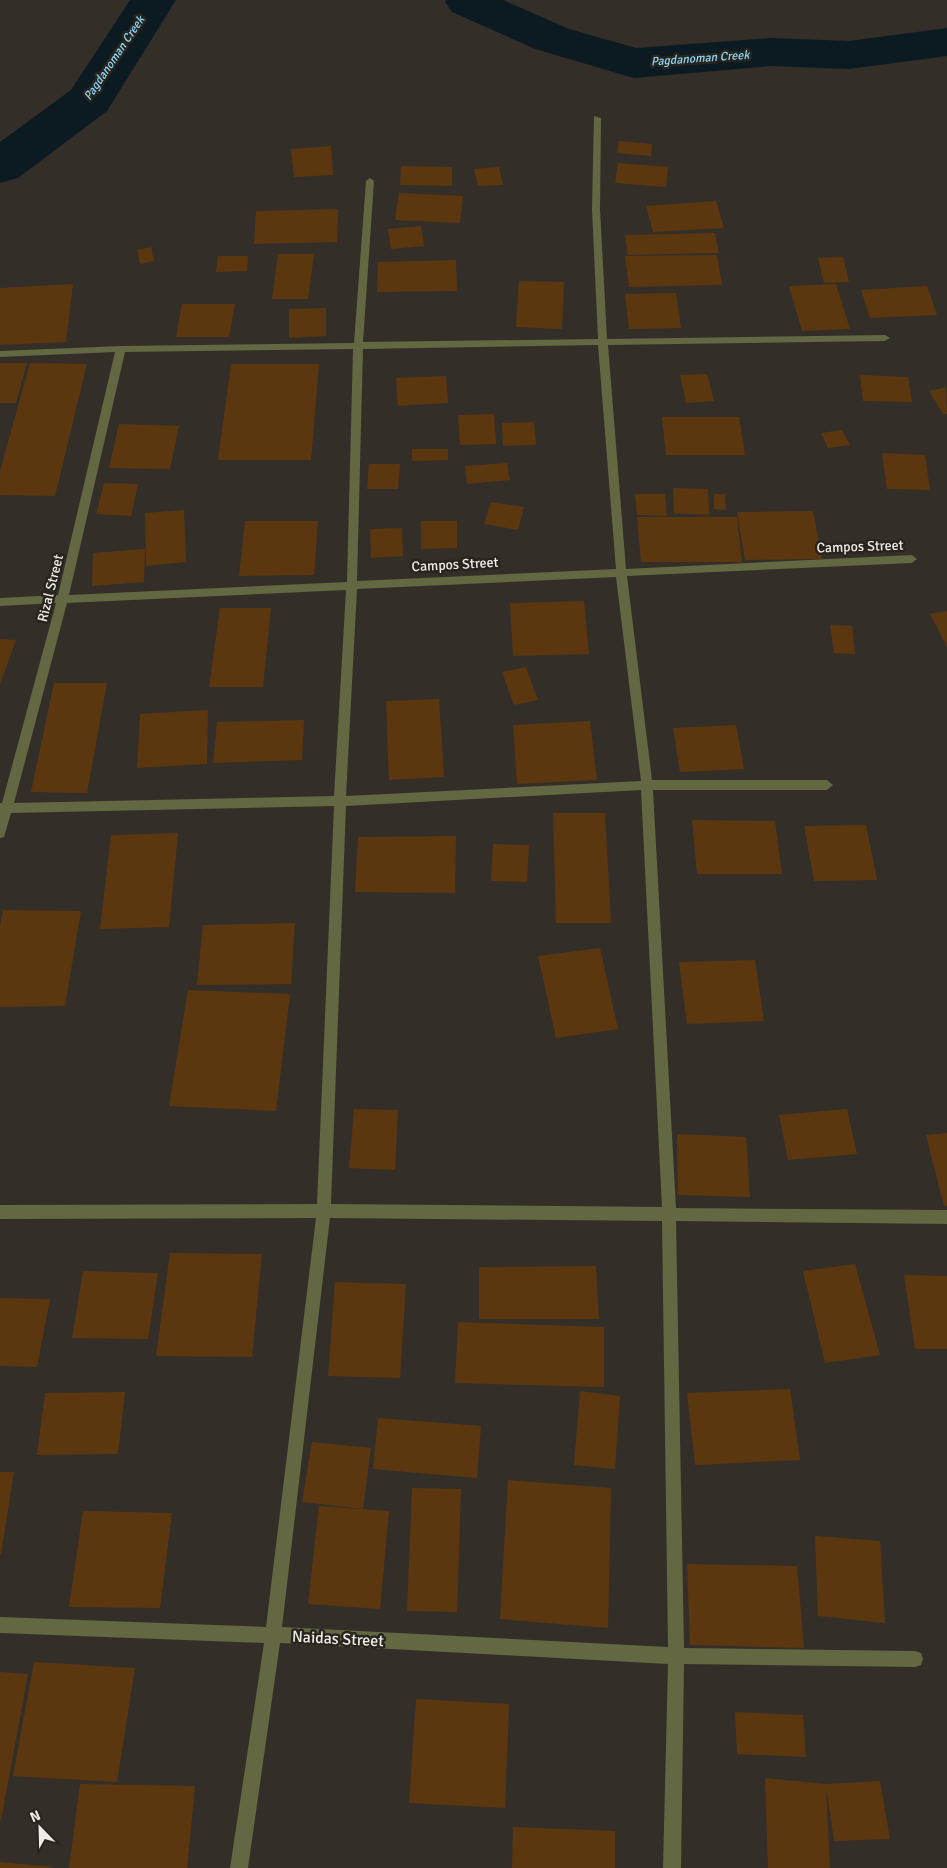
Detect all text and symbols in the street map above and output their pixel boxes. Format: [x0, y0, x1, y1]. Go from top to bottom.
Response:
water label: Pagdanoman Creek [81, 12, 149, 103]
water label: Pagdanoman Creek [650, 48, 751, 69]
street label: Campos Street [816, 536, 904, 557]
street label: Rizal Street [34, 552, 67, 624]
street label: Campos Street [411, 554, 499, 575]
street label: Naidas Street [291, 1627, 385, 1651]
north arrow [15, 1803, 65, 1853]
text: N [27, 1807, 43, 1826]

